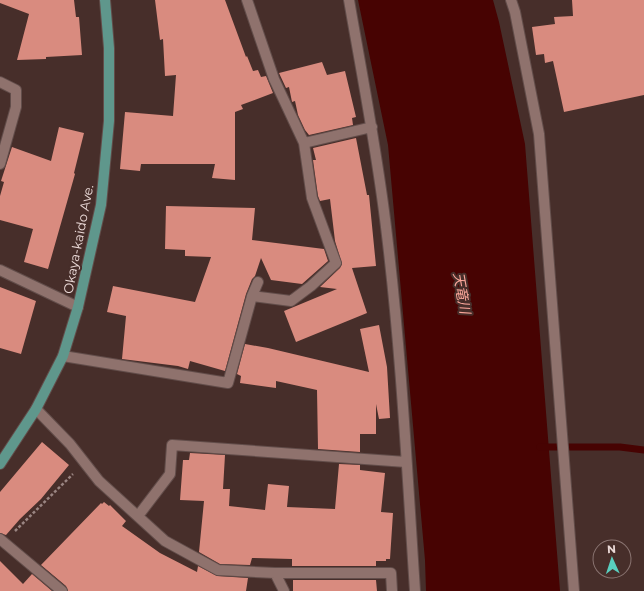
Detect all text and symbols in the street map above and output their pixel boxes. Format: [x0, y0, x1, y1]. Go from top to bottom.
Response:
street label: Okaya-kaido Ave. [60, 183, 96, 295]
water label: 天竜川 [449, 271, 475, 317]
north arrow [592, 539, 632, 579]
text: N [607, 542, 616, 556]

